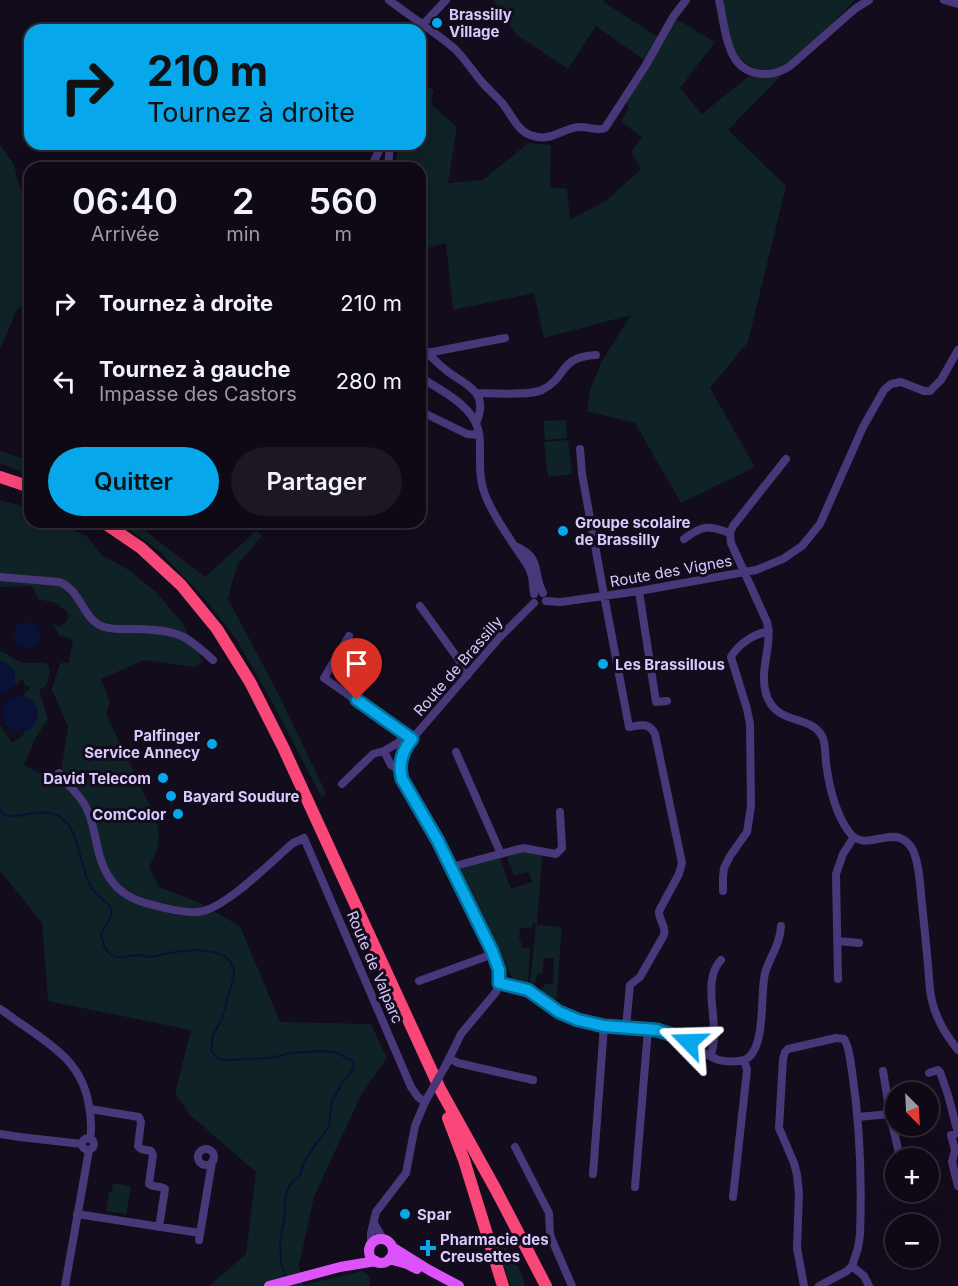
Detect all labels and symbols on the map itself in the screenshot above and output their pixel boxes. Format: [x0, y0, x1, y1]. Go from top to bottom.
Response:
place label: Brassilly Village [449, 5, 512, 41]
marker: Brassilly Village [430, 16, 444, 30]
place label: Groupe scolaire de Brassilly [575, 513, 690, 549]
marker: Groupe scolaire de Brassilly [556, 524, 570, 538]
street label: Route des Vignes [608, 551, 734, 591]
street label: Route de Brassilly [409, 612, 507, 720]
pin [331, 638, 382, 700]
place label: Les Brassillous [615, 655, 725, 674]
marker: Les Brassillous [596, 657, 610, 671]
place label: Palfinger Service Annecy [84, 726, 200, 762]
marker: Palfinger Service Annecy [205, 737, 219, 751]
place label: David Telecom [43, 769, 151, 788]
marker: David Telecom [156, 771, 170, 785]
place label: Bayard Soudure [183, 787, 300, 806]
marker: Bayard Soudure [164, 789, 178, 803]
place label: ComColor [92, 805, 166, 824]
marker: ComColor [171, 807, 185, 821]
street label: Route de Valparc [343, 908, 407, 1026]
position arrow [657, 1010, 721, 1074]
north arrow [885, 1082, 939, 1136]
place label: Spar [417, 1205, 451, 1224]
marker: Spar [398, 1207, 412, 1221]
place label: Pharmacie des Creusettes [440, 1230, 549, 1266]
marker: Pharmacie des Creusettes [421, 1241, 435, 1255]

